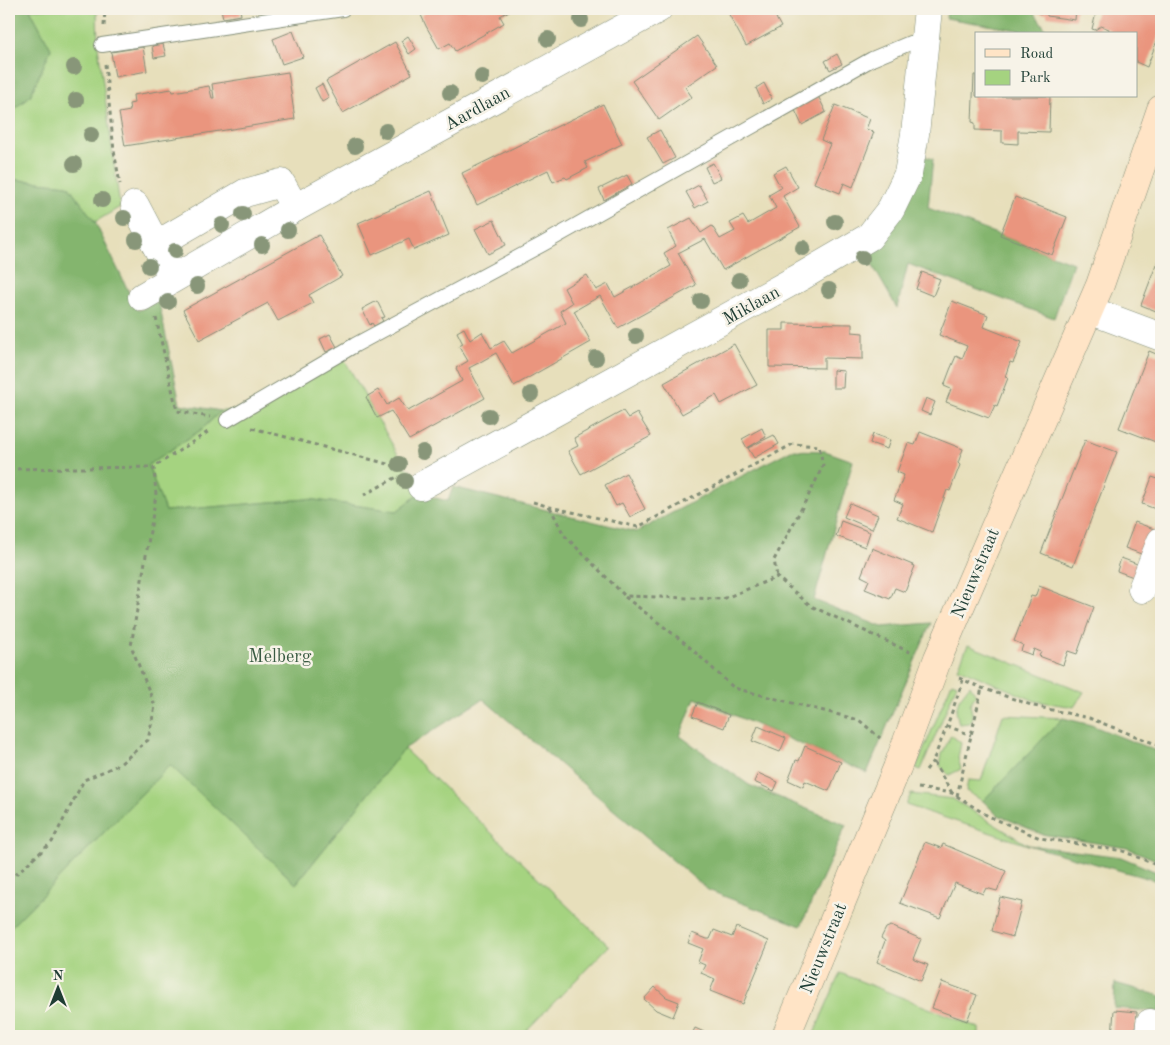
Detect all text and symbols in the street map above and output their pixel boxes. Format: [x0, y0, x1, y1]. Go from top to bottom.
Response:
legend [975, 32, 1138, 98]
text: Road [1020, 47, 1054, 62]
text: Park [1020, 71, 1051, 86]
street label: Aardlaan [442, 83, 513, 134]
street label: Miklaan [720, 283, 783, 329]
street label: Nieuwstraat [949, 526, 1003, 621]
park label: Melberg [249, 648, 312, 666]
street label: Nieuwstraat [798, 900, 850, 996]
north arrow [32, 962, 82, 1012]
text: N [53, 969, 64, 983]

